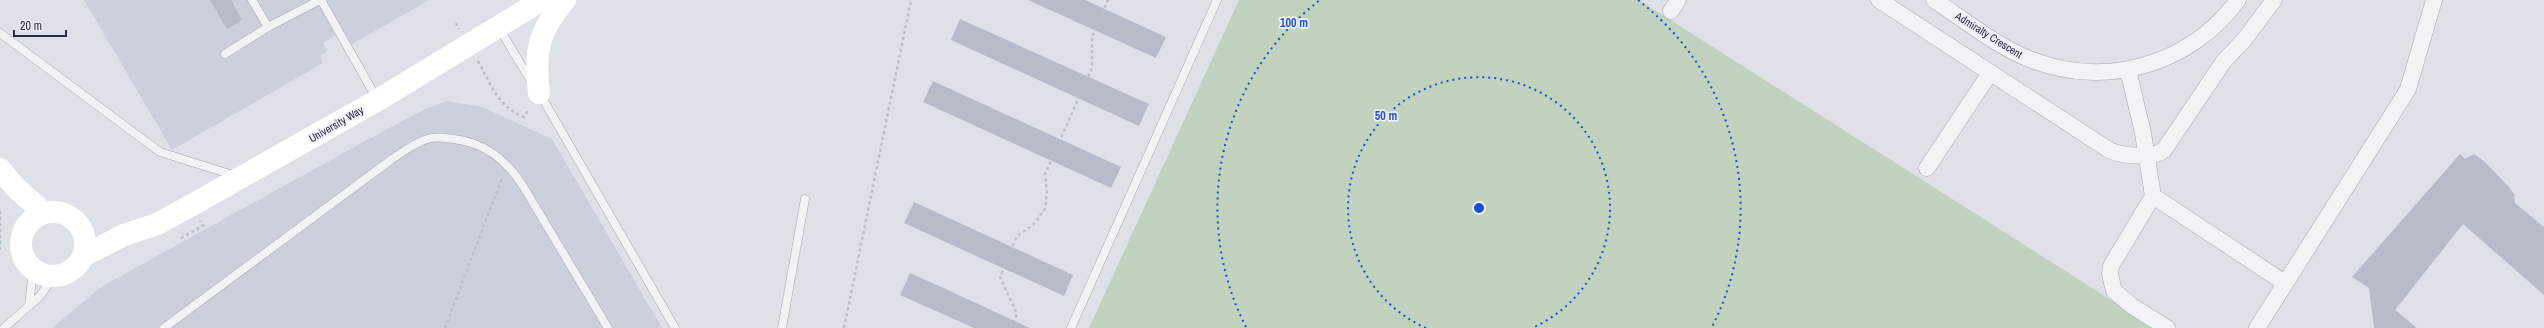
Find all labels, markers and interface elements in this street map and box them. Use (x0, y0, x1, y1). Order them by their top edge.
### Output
street label: Admiralty Crescent (1952, 8, 2026, 62)
scale bar (14, 12, 66, 38)
text: 100 m (1280, 15, 1308, 31)
text: 20 m (20, 18, 42, 34)
street label: University Way (306, 102, 366, 145)
text: 50 m (1375, 108, 1397, 124)
centre of rings (1472, 201, 1486, 215)

